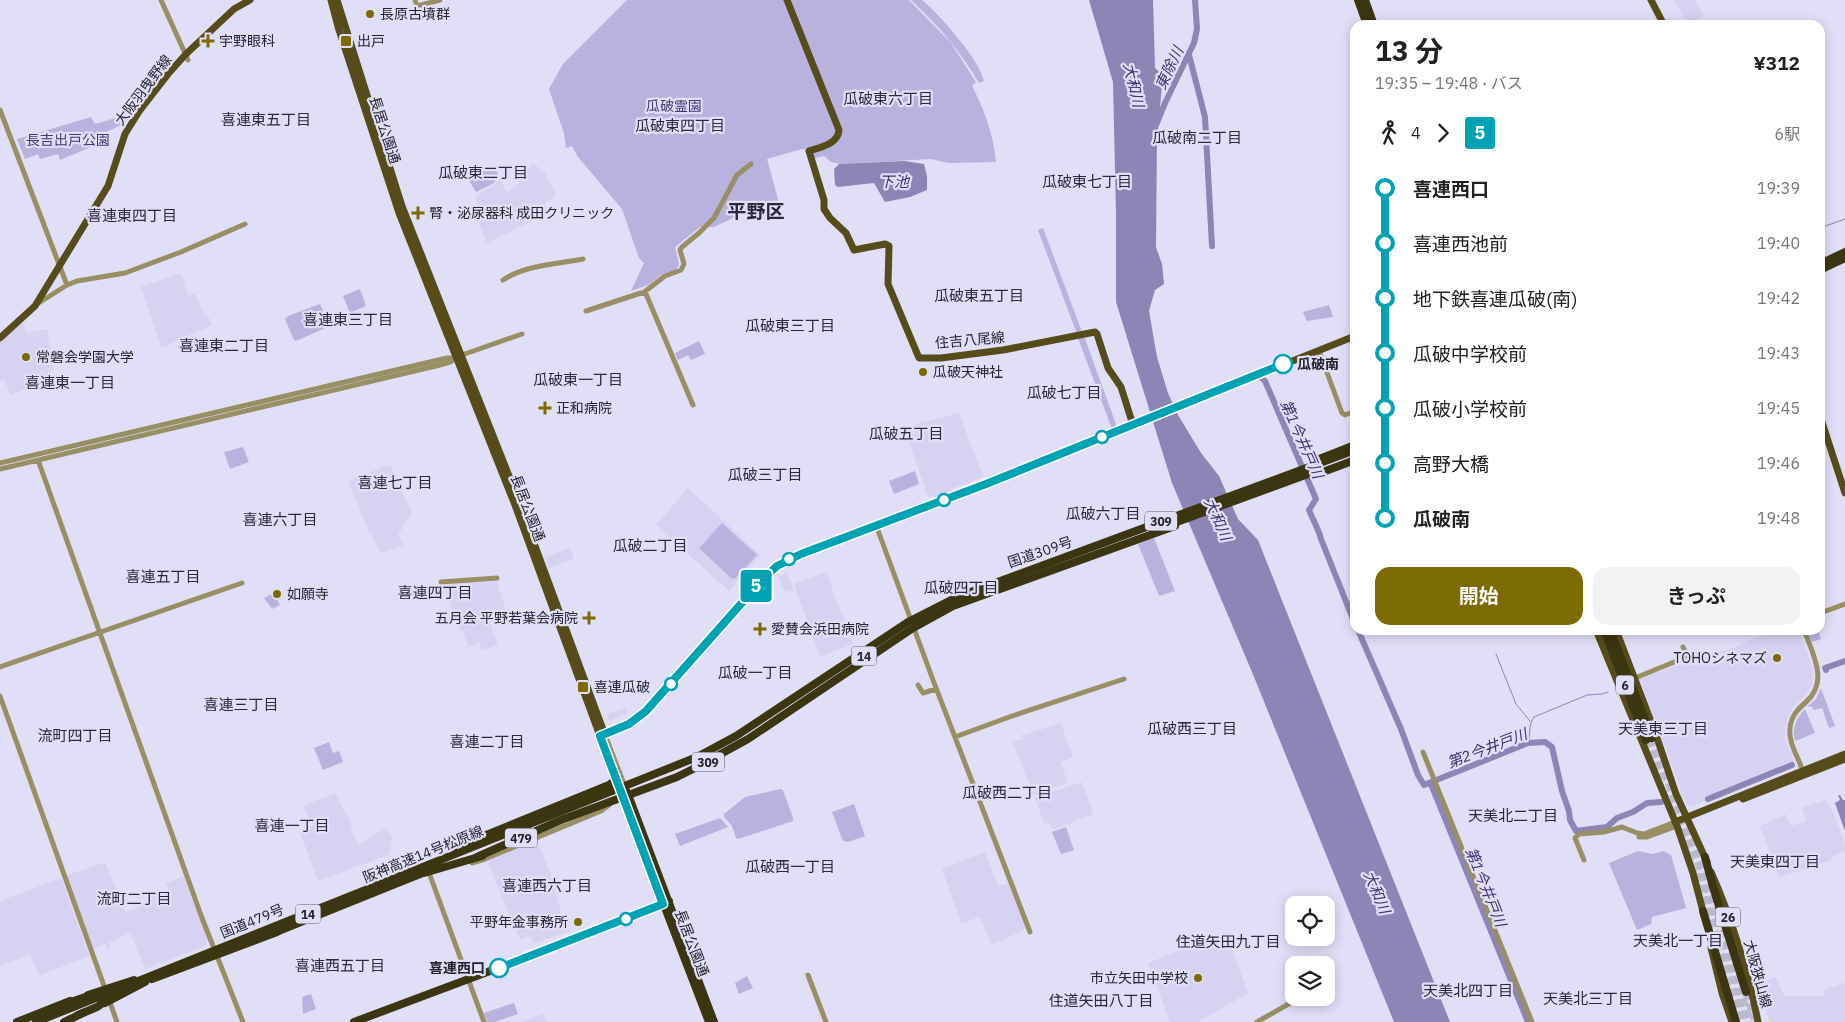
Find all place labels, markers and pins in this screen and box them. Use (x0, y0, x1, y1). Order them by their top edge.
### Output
place label: 長原古墳群 (380, 5, 450, 23)
marker: 長原古墳群 (364, 8, 376, 20)
place label: 宇野眼科 (219, 32, 275, 50)
place label: 出戸 (357, 32, 385, 50)
marker: 宇野眼科 (201, 34, 215, 48)
marker: 出戸 (339, 34, 353, 48)
place label: 腎・泌尿器科 成田クリニック (429, 204, 614, 222)
marker: 腎・泌尿器科 成田クリニック (411, 206, 425, 220)
place label: 常磐会学園大学 (36, 348, 134, 366)
marker: 常磐会学園大学 (20, 351, 32, 363)
marker: 瓜破南 (1273, 354, 1293, 374)
place label: 瓜破南 (1297, 355, 1339, 373)
place label: 瓜破天神社 (933, 363, 1003, 381)
marker: 瓜破天神社 (917, 366, 929, 378)
place label: 正和病院 (556, 399, 612, 417)
marker: 正和病院 (538, 401, 552, 415)
unlabelled marker (1095, 430, 1109, 444)
unlabelled marker (937, 493, 951, 507)
unlabelled marker (782, 552, 796, 566)
place label: 如願寺 (287, 585, 329, 603)
marker: 如願寺 (271, 588, 283, 600)
place label: 五月会 平野若葉会病院 (435, 609, 578, 627)
marker: 五月会 平野若葉会病院 (582, 611, 596, 625)
place label: 愛賛会浜田病院 (771, 620, 869, 638)
marker: 愛賛会浜田病院 (753, 622, 767, 636)
place label: TOHOシネマズ (1674, 649, 1767, 667)
marker: TOHOシネマズ (1771, 652, 1783, 664)
unlabelled marker (664, 677, 678, 691)
place label: 喜連瓜破 (594, 678, 650, 696)
marker: 喜連瓜破 (576, 680, 590, 694)
unlabelled marker (619, 912, 633, 926)
place label: 平野年金事務所 (470, 913, 568, 931)
marker: 平野年金事務所 (572, 916, 584, 928)
marker: 喜連西口 (489, 958, 509, 978)
place label: 喜連西口 (429, 959, 485, 977)
place label: 市立矢田中学校 (1090, 969, 1188, 987)
marker: 市立矢田中学校 (1192, 972, 1204, 984)

